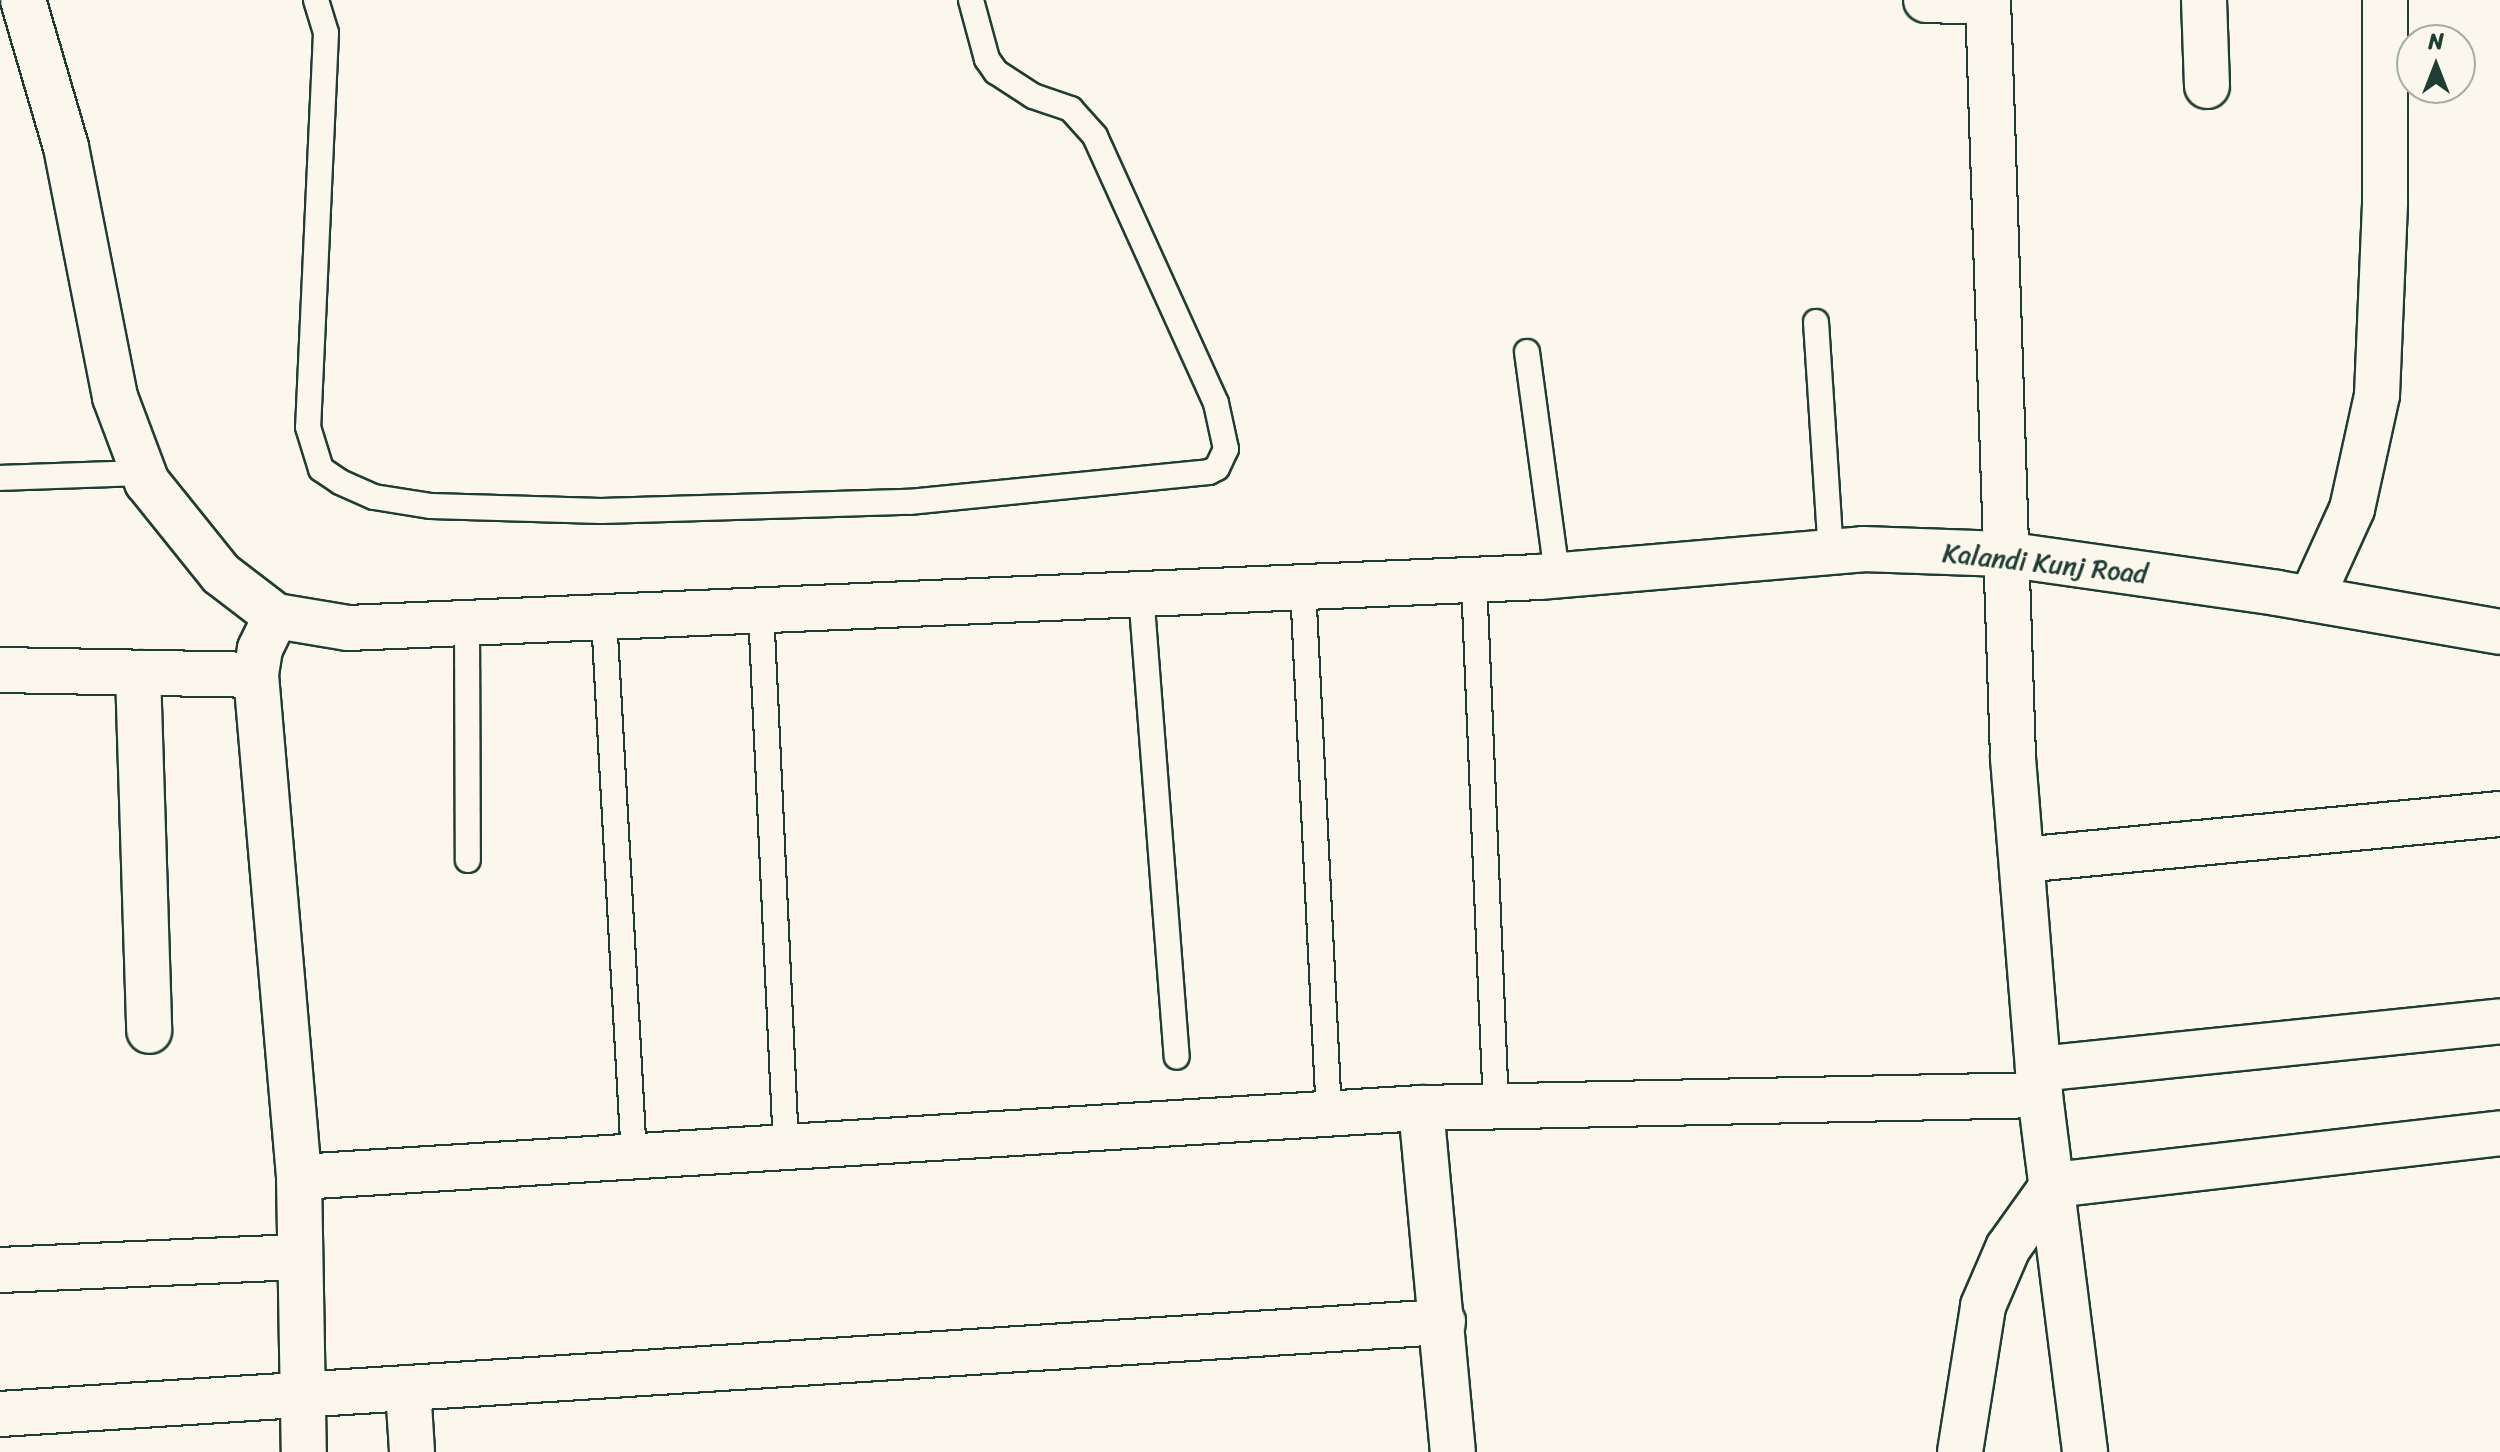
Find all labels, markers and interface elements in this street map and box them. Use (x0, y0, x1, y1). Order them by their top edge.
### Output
text: N (2428, 22, 2444, 61)
north arrow (2396, 24, 2476, 104)
street label: Kalandi Kunj Road (1941, 538, 2149, 590)

